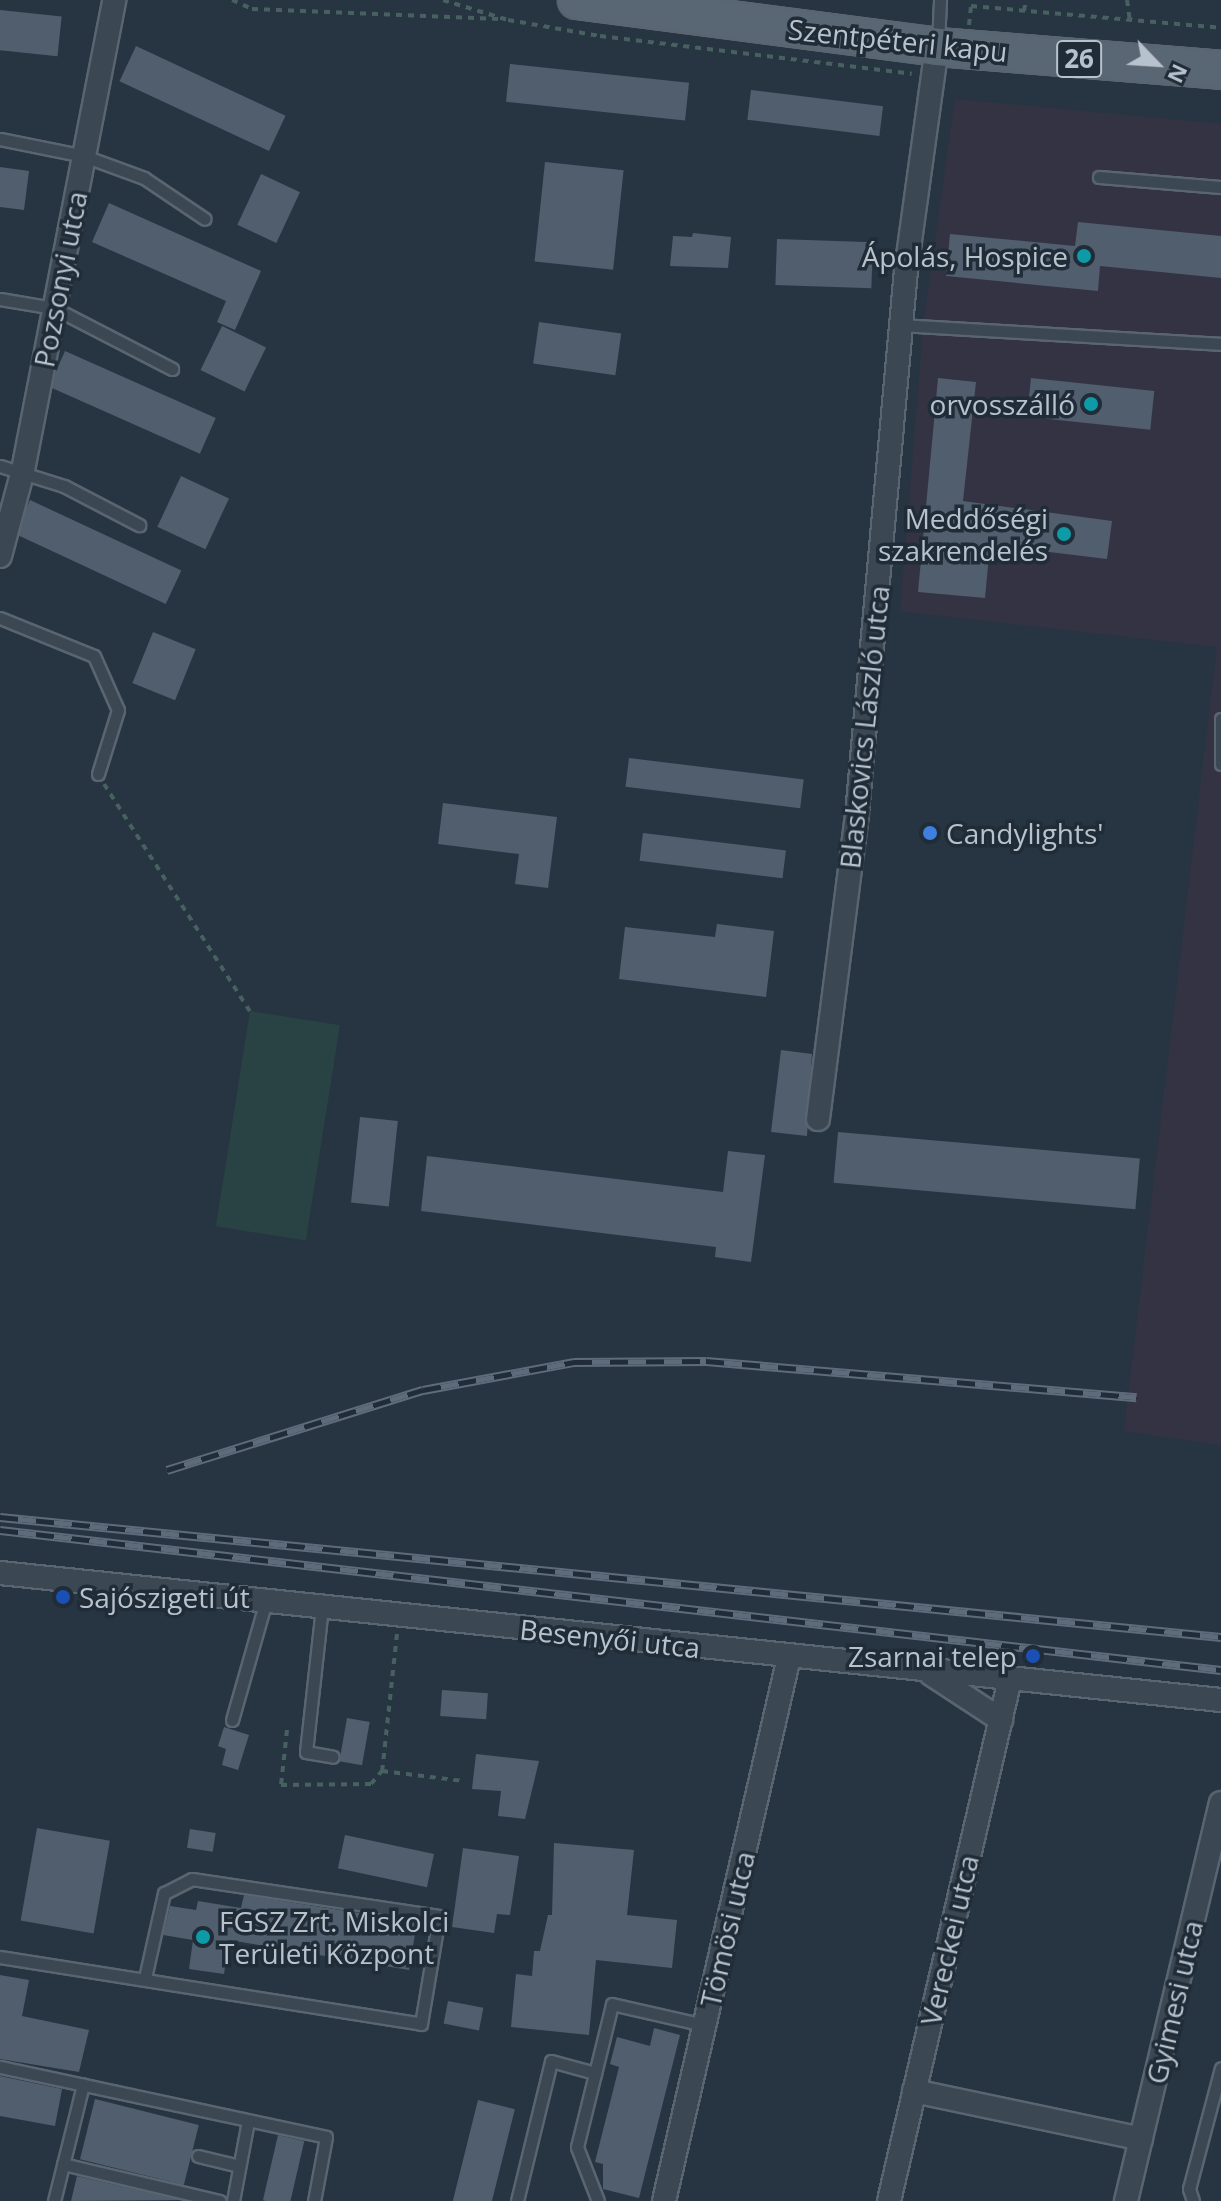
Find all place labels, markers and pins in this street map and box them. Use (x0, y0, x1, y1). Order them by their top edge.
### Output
place label: Ápolás, Hospice (862, 239, 1068, 273)
marker: Ápolás, Hospice (1075, 247, 1093, 265)
place label: orvosszálló (930, 387, 1075, 421)
marker: orvosszálló (1082, 395, 1100, 413)
place label: Meddőségi szakrendelés (878, 501, 1048, 567)
marker: Meddőségi szakrendelés (1055, 525, 1073, 543)
place label: Candylights' (946, 816, 1104, 850)
marker: Candylights' (921, 824, 939, 842)
place label: Sajószigeti út (79, 1580, 250, 1614)
marker: Sajószigeti út (54, 1588, 72, 1606)
place label: Zsarnai telep (848, 1639, 1017, 1673)
marker: Zsarnai telep (1024, 1647, 1042, 1665)
place label: FGSZ Zrt. Miskolci Területi Központ (219, 1904, 449, 1970)
marker: FGSZ Zrt. Miskolci Területi Központ (194, 1928, 212, 1946)

